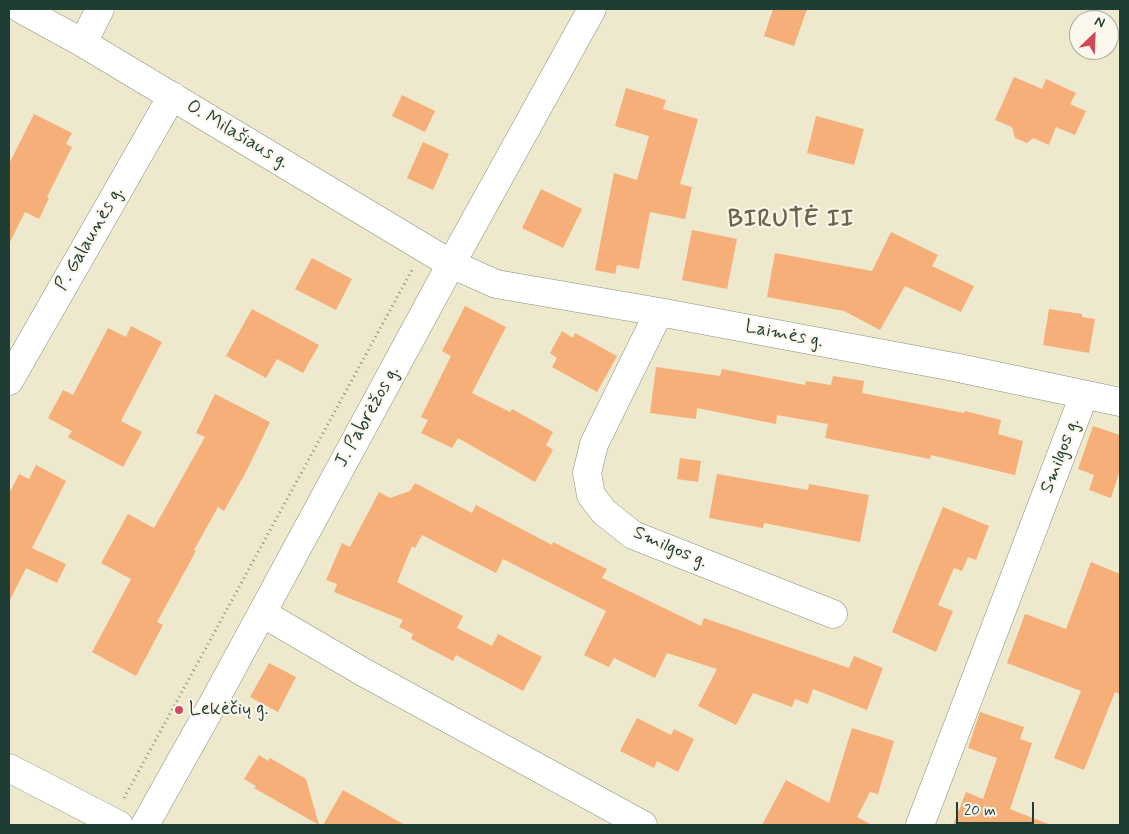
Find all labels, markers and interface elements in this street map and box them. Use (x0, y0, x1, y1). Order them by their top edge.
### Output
north arrow (1069, 10, 1119, 60)
text: N (1092, 12, 1108, 32)
street label: O. Milašiaus g. (182, 95, 292, 175)
street label: P. Galaunės g. (51, 183, 129, 295)
district label: BIRUTĖ II (725, 207, 857, 235)
street label: Laimės g. (743, 316, 825, 354)
street label: J. Pabrėžos g. (331, 362, 405, 472)
street label: Smilgos g. (1036, 415, 1086, 497)
street label: Smilgos g. (629, 522, 711, 574)
place label: Lekėčių g. (189, 699, 268, 721)
marker: Lekėčių g. (173, 704, 185, 716)
scale bar (959, 792, 1036, 824)
text: 20 m (964, 801, 996, 821)

